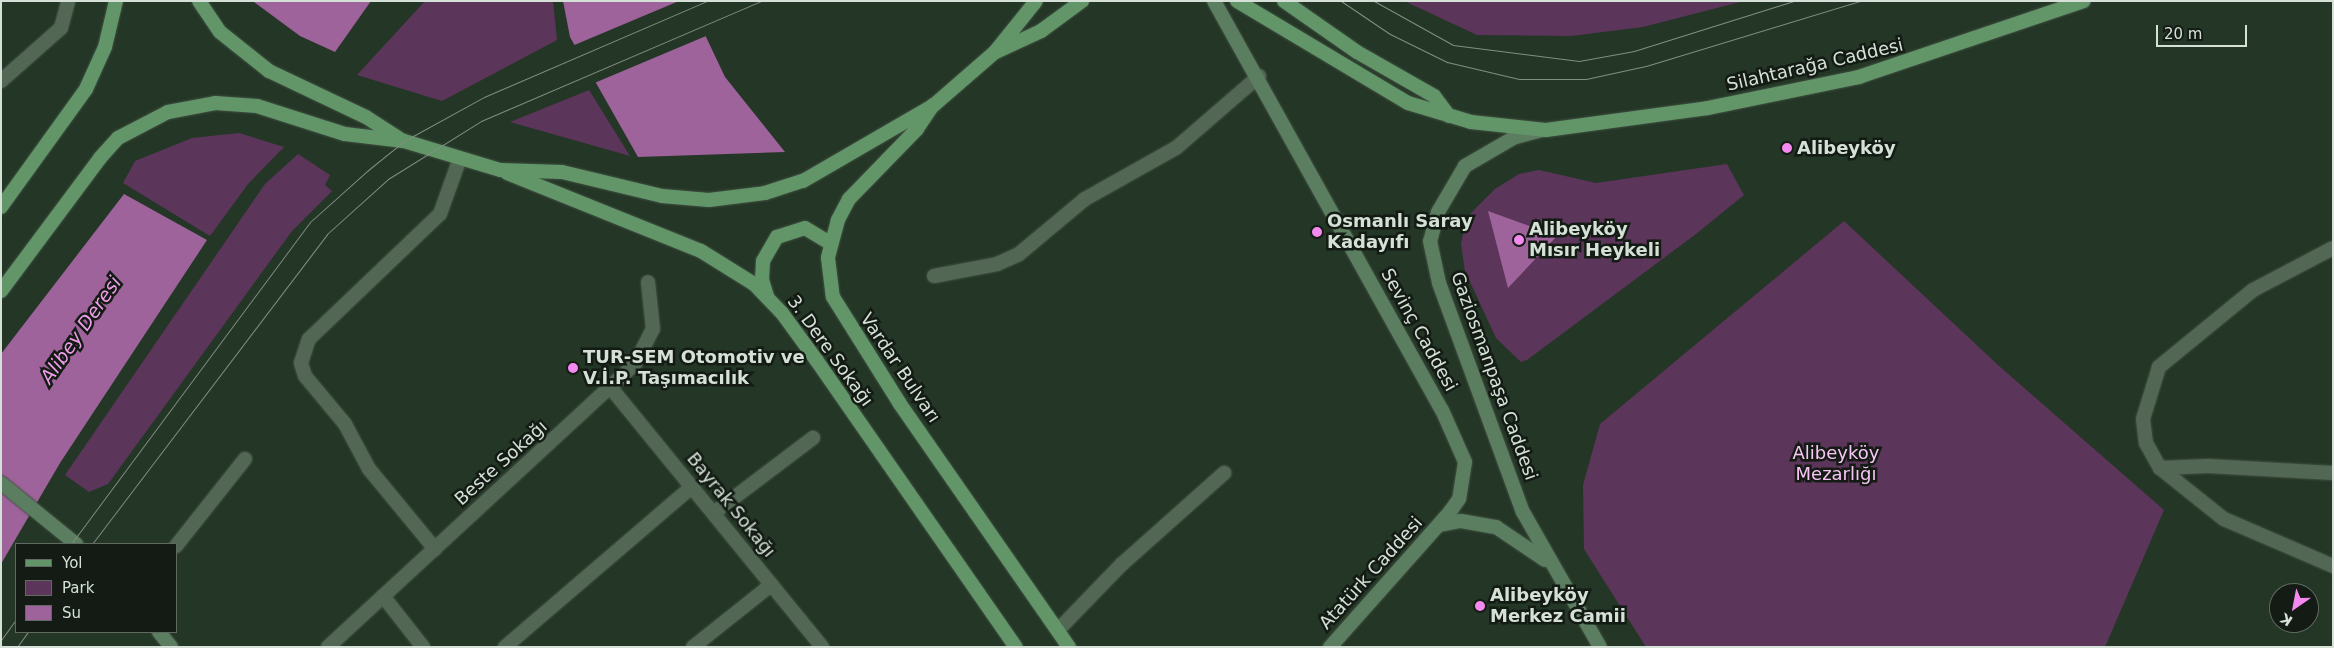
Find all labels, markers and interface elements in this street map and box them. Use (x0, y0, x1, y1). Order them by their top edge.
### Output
scale bar (2159, 15, 2250, 47)
text: 20 m (2164, 25, 2202, 43)
street label: Silahtarağa Caddesi (1725, 34, 1905, 96)
place label: Alibeyköy (1797, 137, 1896, 159)
marker: Alibeyköy (1781, 142, 1793, 154)
place label: Osmanlı Saray Kadayıfı (1327, 211, 1473, 253)
place label: Alibeyköy Mısır Heykeli (1529, 219, 1660, 262)
marker: Osmanlı Saray Kadayıfı (1311, 226, 1323, 238)
marker: Alibeyköy Mısır Heykeli (1513, 234, 1525, 246)
street label: Sevinç Caddesi (1376, 265, 1462, 395)
street label: Gaziosmanpaşa Caddesi (1446, 269, 1542, 483)
water label: Alibey Deresi (36, 272, 126, 388)
street label: 3. Dere Sokağı (783, 291, 877, 411)
street label: Vardar Bulvarı (855, 309, 945, 427)
place label: TUR-SEM Otomotiv ve V.İ.P. Taşımacılık (583, 347, 805, 389)
marker: TUR-SEM Otomotiv ve V.İ.P. Taşımacılık (567, 362, 579, 374)
street label: Beste Sokağı (450, 416, 552, 510)
park label: Alibeyköy Mezarlığı (1793, 443, 1879, 486)
street label: Bayrak Sokağı (682, 448, 780, 562)
street label: Atatürk Caddesi (1315, 512, 1427, 634)
legend (15, 543, 178, 633)
text: Yol (62, 554, 83, 572)
text: Park (62, 579, 94, 597)
north arrow (2269, 583, 2319, 633)
place label: Alibeyköy Merkez Camii (1490, 585, 1626, 628)
marker: Alibeyköy Merkez Camii (1474, 600, 1486, 612)
text: Su (62, 604, 81, 622)
text: K (2277, 610, 2295, 629)

